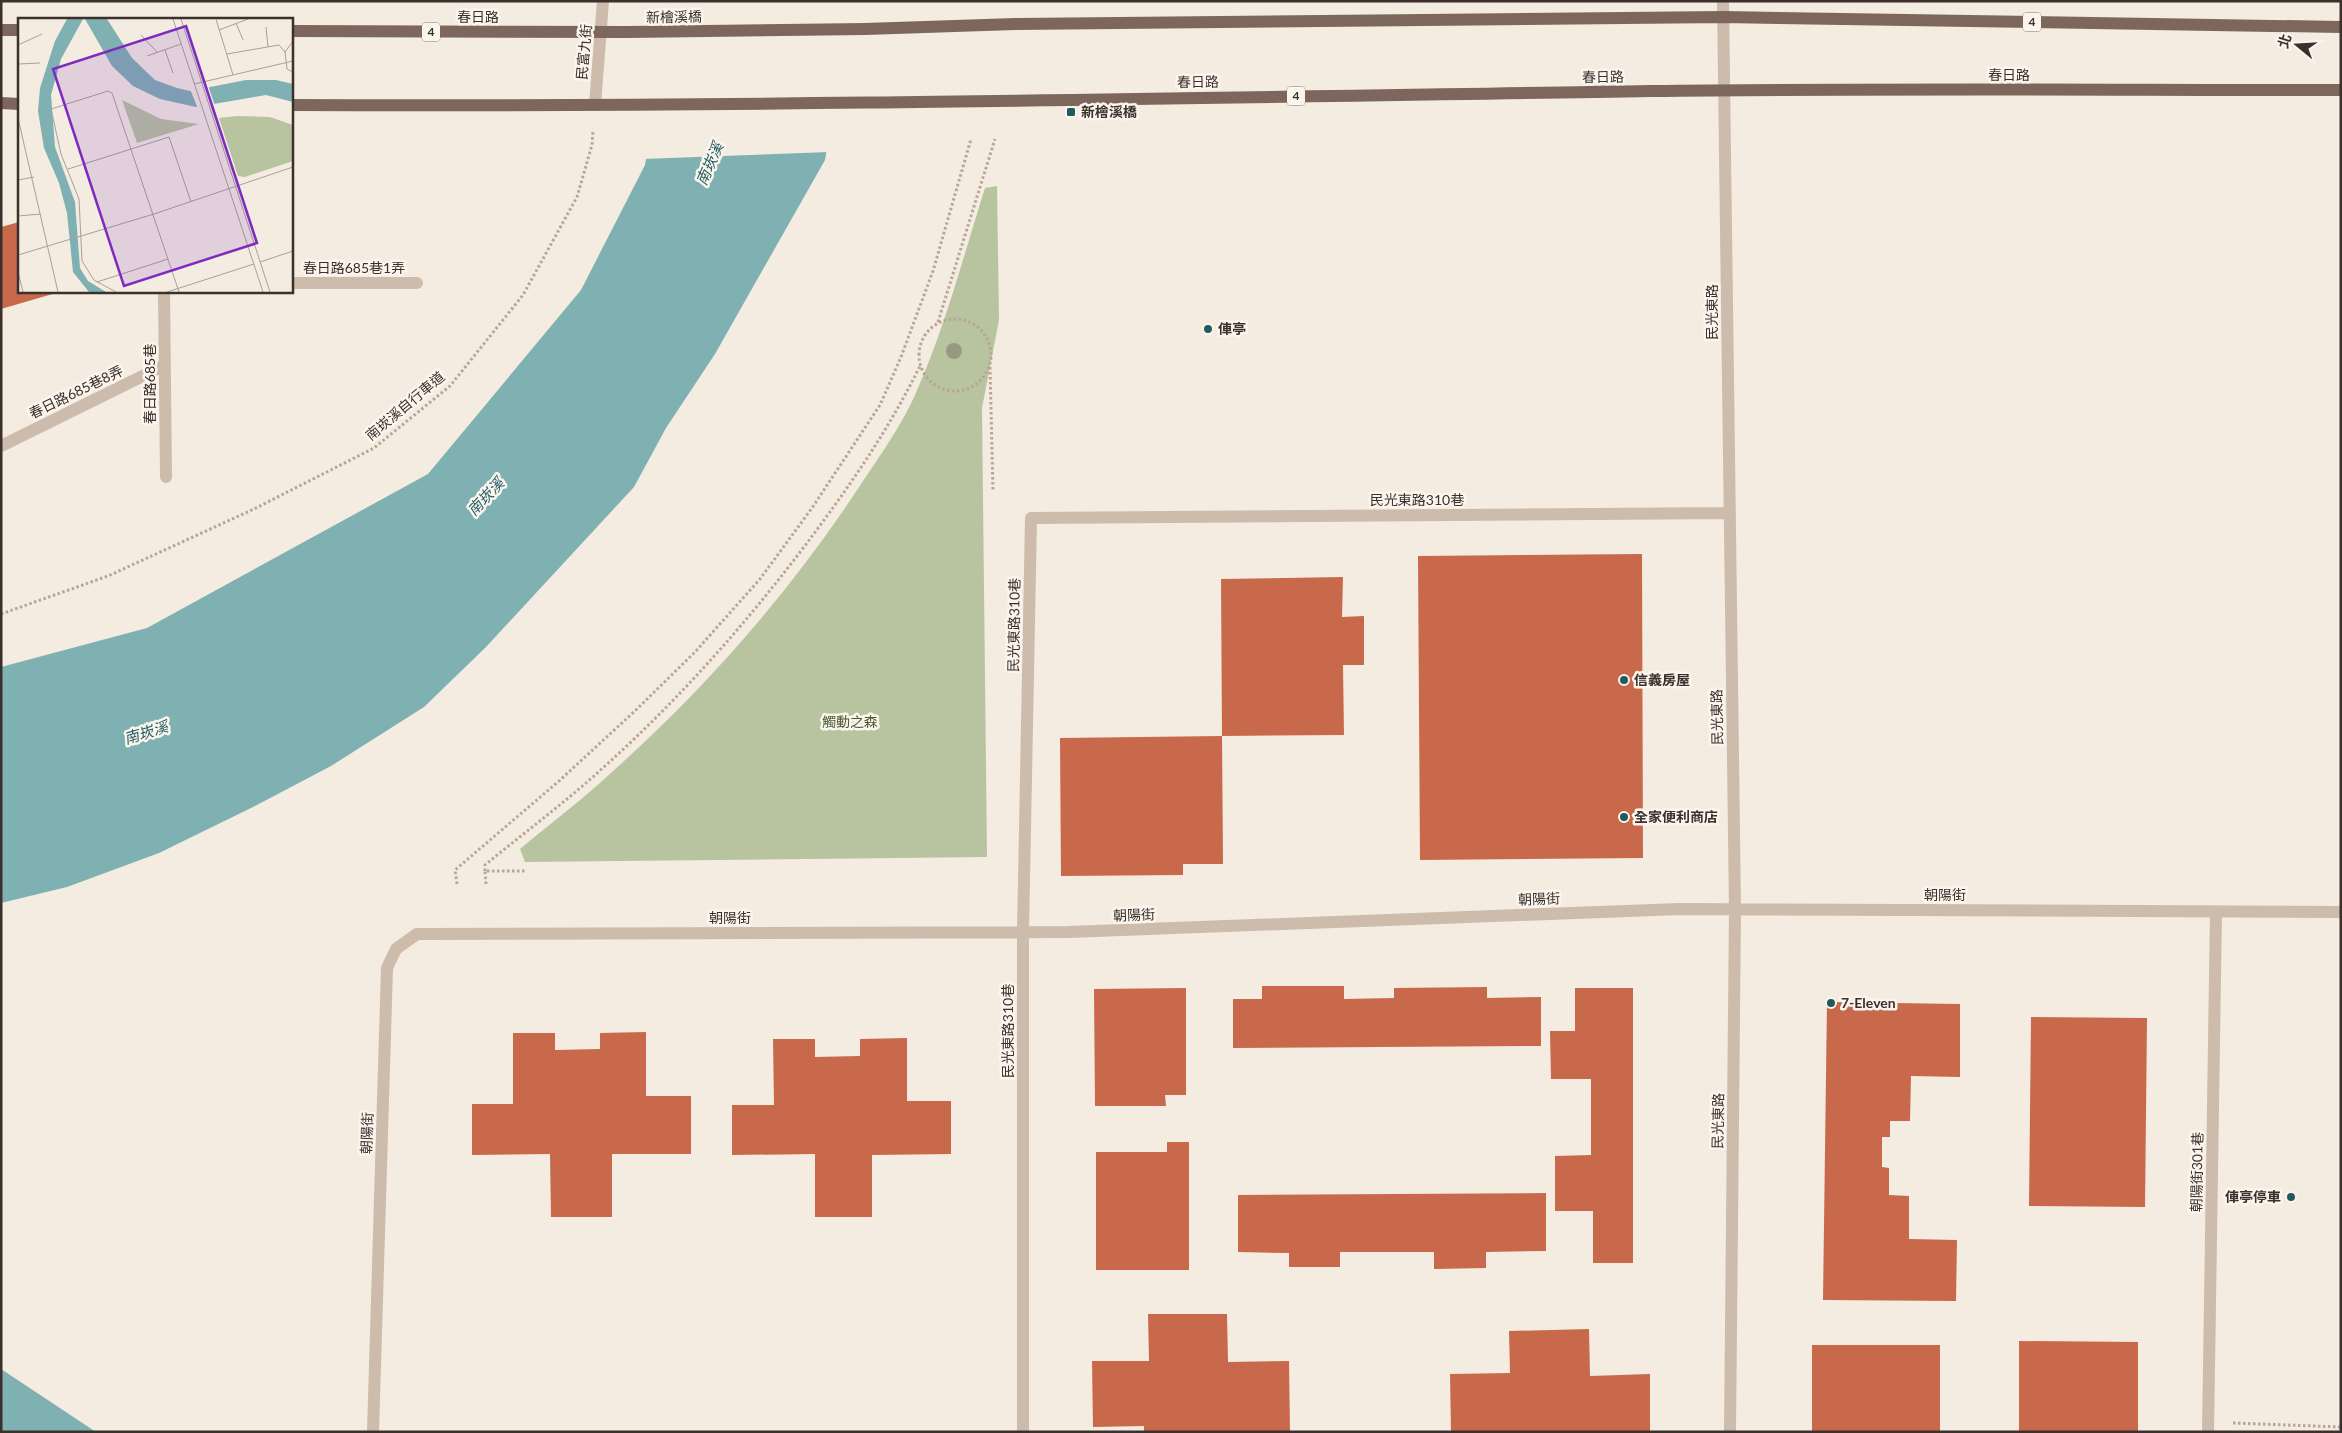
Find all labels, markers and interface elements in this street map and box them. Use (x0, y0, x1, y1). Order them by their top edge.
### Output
street label: 春日路 (457, 8, 499, 25)
street label: 新檜溪橋 (646, 8, 702, 25)
road number: 4 (2023, 13, 2041, 32)
inset map (18, 18, 292, 292)
north arrow (2272, 20, 2322, 70)
road number: 4 (422, 22, 440, 42)
street label: 民富九街 (573, 23, 594, 81)
text: 北 (2274, 32, 2294, 50)
street label: 春日路 (1988, 66, 2030, 83)
street label: 春日路 (1582, 68, 1624, 85)
street label: 春日路 (1177, 73, 1219, 90)
road number: 4 (1287, 86, 1305, 105)
place label: 新檜溪橋 (1081, 103, 1137, 120)
marker: 新檜溪橋 (1065, 106, 1077, 118)
water label: 南崁溪 (692, 138, 727, 188)
street label: 春日路685巷1弄 (303, 259, 405, 276)
street label: 民光東路 (1703, 284, 1720, 340)
place label: 俥亭 (1218, 320, 1246, 337)
marker: 俥亭 (1202, 323, 1214, 335)
street label: 春日路685巷 (141, 344, 158, 424)
street label: 春日路685巷8弄 (26, 361, 126, 422)
street label: 南崁溪自行車道 (362, 368, 448, 444)
water label: 南崁溪 (463, 472, 509, 519)
street label: 民光東路310巷 (1370, 491, 1464, 508)
street label: 民光東路310巷 (1004, 578, 1023, 672)
place label: 信義房屋 (1634, 671, 1690, 688)
marker: 信義房屋 (1618, 674, 1630, 686)
street label: 民光東路 (1708, 689, 1725, 745)
park label: 觸動之森 (822, 713, 878, 730)
water label: 南崁溪 (122, 716, 172, 747)
place label: 全家便利商店 (1634, 808, 1718, 825)
marker: 全家便利商店 (1618, 811, 1630, 823)
street label: 朝陽街 (1924, 886, 1966, 903)
street label: 朝陽街 (1518, 889, 1560, 908)
street label: 朝陽街 (1113, 905, 1155, 924)
street label: 朝陽街 (709, 909, 751, 926)
street label: 民光東路310巷 (999, 984, 1016, 1078)
place label: 7-Eleven (1841, 994, 1896, 1011)
marker: 7-Eleven (1825, 997, 1837, 1009)
street label: 民光東路 (1709, 1093, 1726, 1149)
street label: 朝陽街 (357, 1112, 376, 1154)
street label: 朝陽街301巷 (2187, 1132, 2206, 1212)
place label: 俥亭停車 (2225, 1188, 2281, 1205)
marker: 俥亭停車 (2285, 1191, 2297, 1203)

